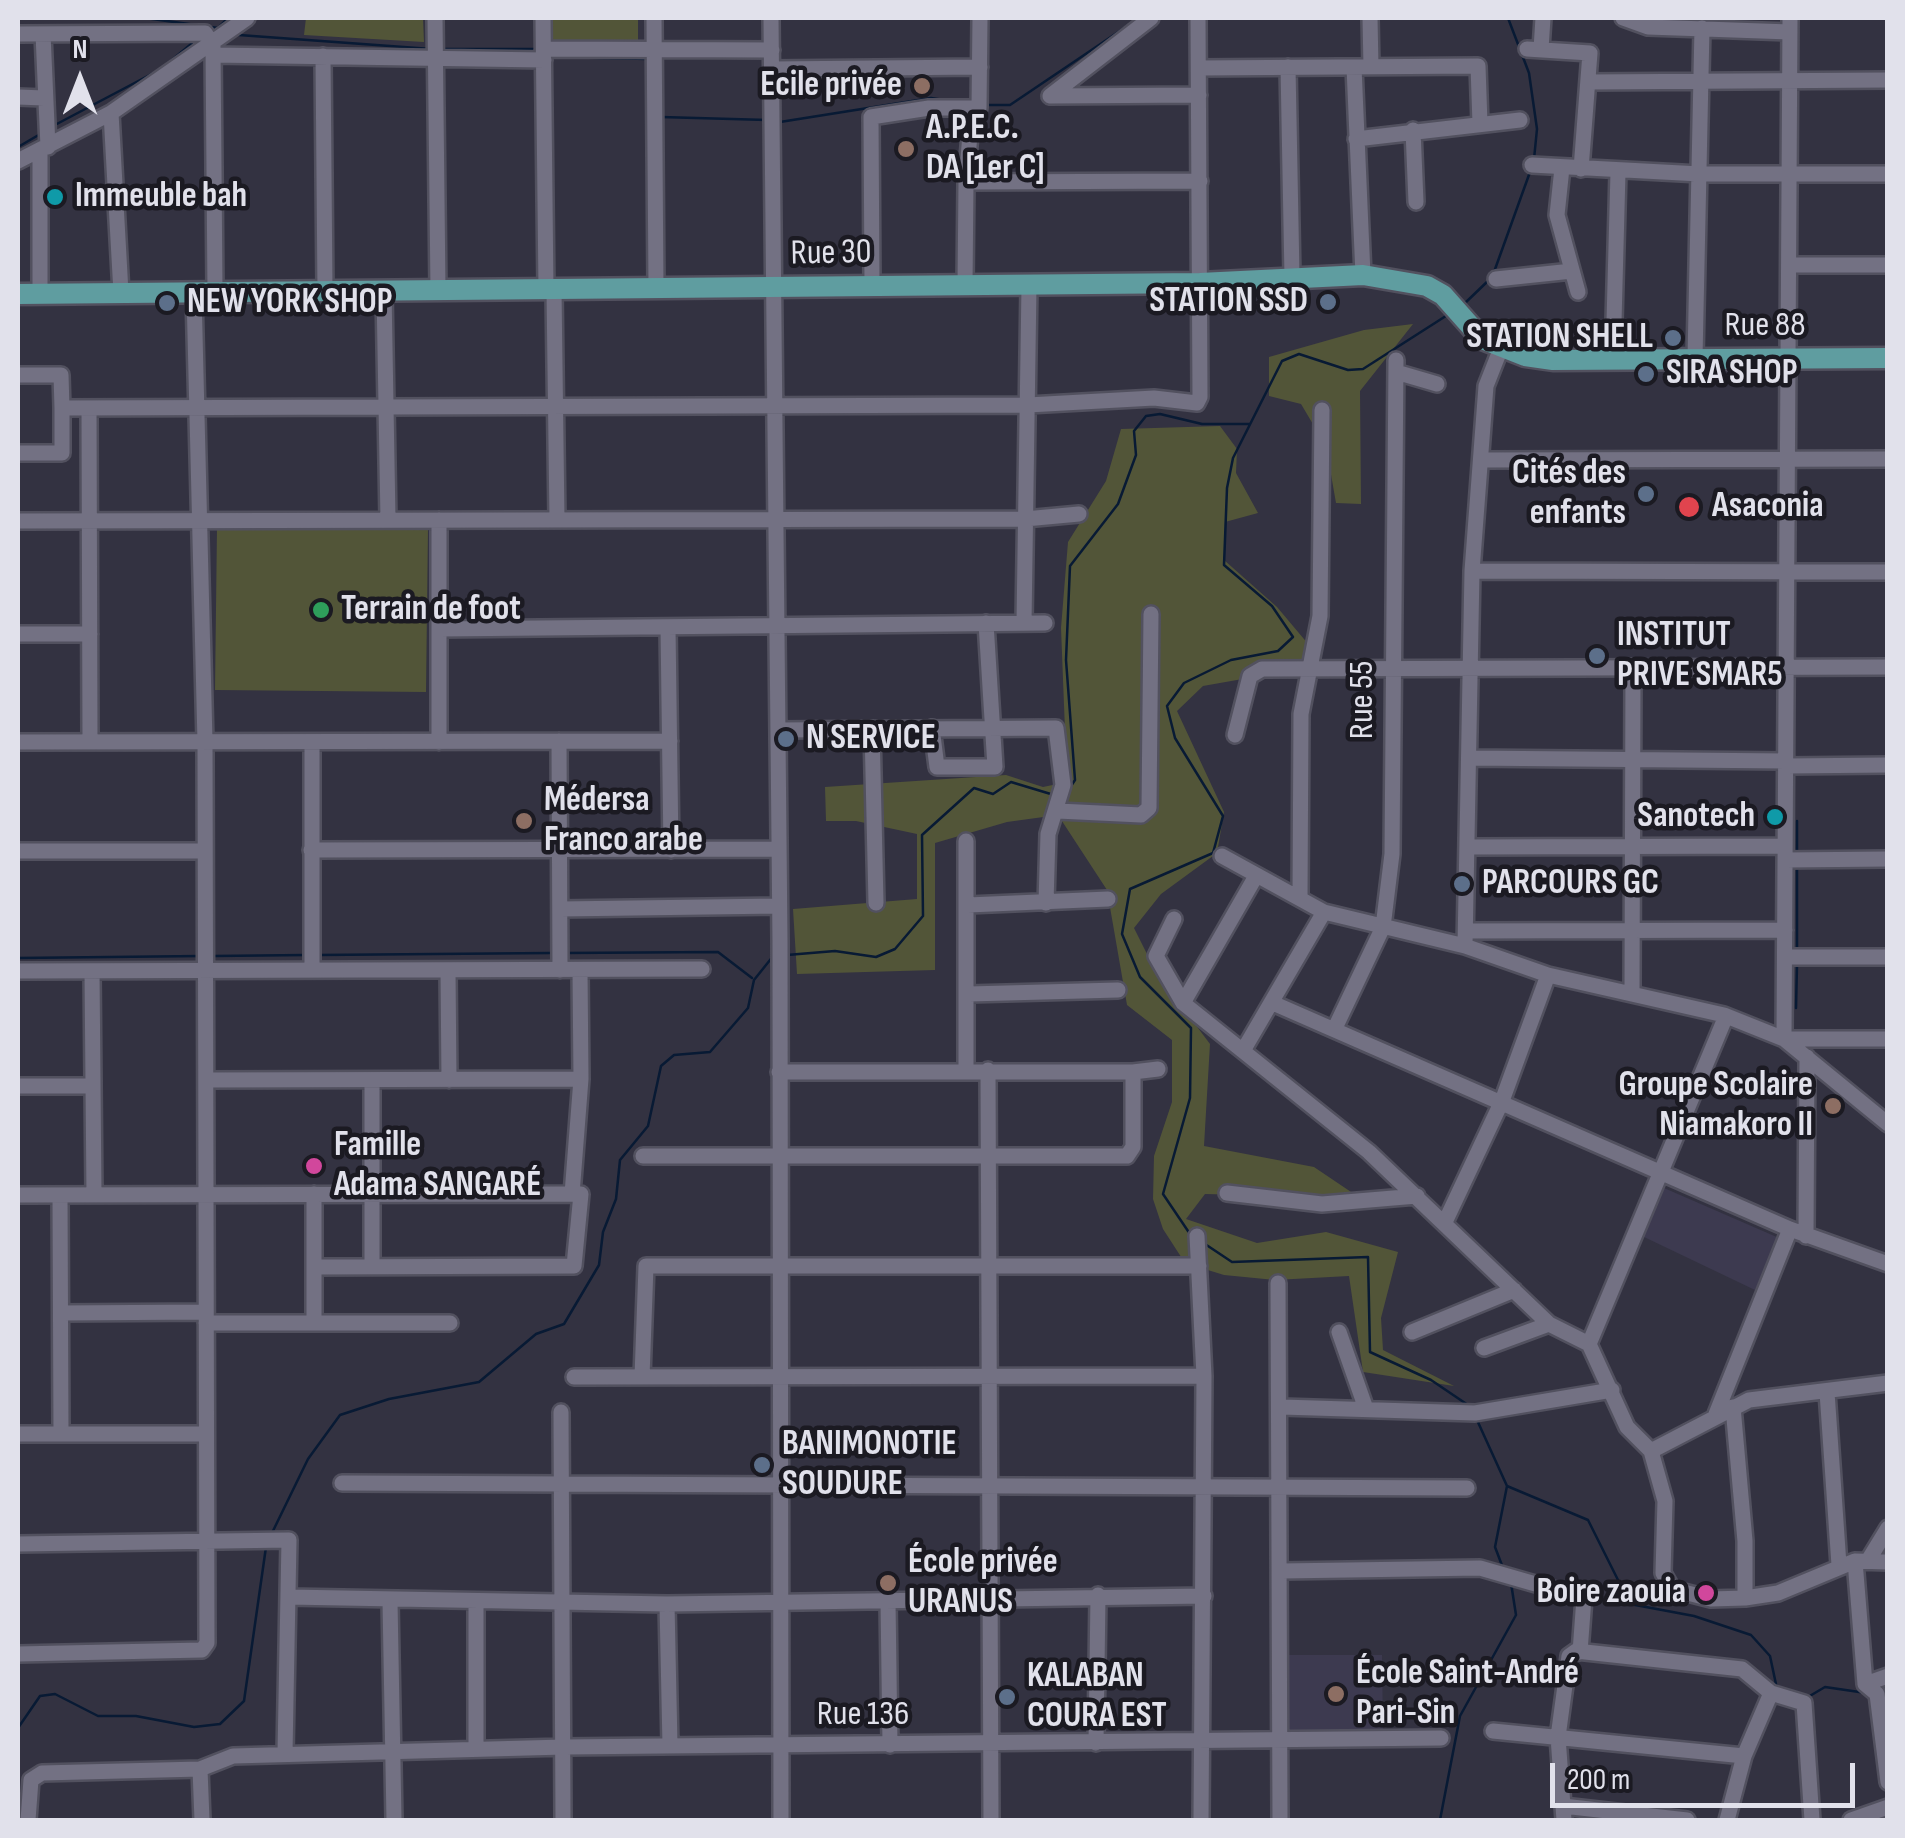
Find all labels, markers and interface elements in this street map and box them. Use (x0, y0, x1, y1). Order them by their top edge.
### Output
north arrow (30, 30, 130, 130)
text: N (73, 33, 87, 66)
place label: Ecile privée (760, 65, 902, 107)
marker: Ecile privée (911, 75, 933, 97)
place label: A.P.E.C. DA [1er C] (926, 108, 1044, 190)
marker: A.P.E.C. DA [1er C] (895, 138, 917, 160)
place label: Immeuble bah (75, 176, 247, 218)
marker: Immeuble bah (44, 186, 66, 208)
street label: Rue 30 (790, 232, 872, 276)
place label: STATION SSD (1149, 281, 1308, 323)
place label: NEW YORK SHOP (187, 282, 393, 324)
marker: STATION SSD (1317, 291, 1339, 313)
marker: NEW YORK SHOP (156, 292, 178, 314)
street label: Rue 88 (1724, 305, 1806, 347)
place label: STATION SHELL (1466, 317, 1653, 359)
marker: STATION SHELL (1662, 327, 1684, 349)
place label: SIRA SHOP (1666, 353, 1797, 395)
marker: SIRA SHOP (1635, 363, 1657, 385)
place label: Cités des enfants (1512, 453, 1626, 535)
marker: Cités des enfants (1635, 483, 1657, 505)
place label: Asaconia (1712, 486, 1823, 528)
marker: Asaconia (1676, 494, 1702, 520)
place label: Terrain de foot (341, 589, 521, 631)
marker: Terrain de foot (310, 599, 332, 621)
place label: INSTITUT PRIVE SMAR5 (1617, 615, 1783, 697)
marker: INSTITUT PRIVE SMAR5 (1586, 645, 1608, 667)
street label: Rue 55 (1342, 661, 1384, 739)
place label: N SERVICE (806, 718, 936, 760)
marker: N SERVICE (775, 728, 797, 750)
place label: Médersa Franco arabe (544, 780, 703, 862)
place label: Sanotech (1637, 796, 1755, 838)
marker: Sanotech (1764, 806, 1786, 828)
marker: Médersa Franco arabe (513, 810, 535, 832)
place label: PARCOURS GC (1482, 863, 1659, 905)
marker: PARCOURS GC (1451, 873, 1473, 895)
place label: Groupe Scolaire Niamakoro II (1618, 1065, 1813, 1147)
marker: Groupe Scolaire Niamakoro II (1822, 1095, 1844, 1117)
place label: Famille Adama SANGARÉ (334, 1125, 541, 1207)
marker: Famille Adama SANGARÉ (303, 1155, 325, 1177)
place label: BANIMONOTIE SOUDURE (782, 1424, 957, 1506)
marker: BANIMONOTIE SOUDURE (751, 1454, 773, 1476)
place label: École privée URANUS (908, 1542, 1058, 1624)
marker: École privée URANUS (877, 1572, 899, 1594)
place label: Boire zaouia (1536, 1572, 1686, 1614)
marker: Boire zaouia (1695, 1582, 1717, 1604)
place label: École Saint-André Pari-Sin (1356, 1653, 1579, 1735)
place label: KALABAN COURA EST (1027, 1656, 1167, 1738)
marker: École Saint-André Pari-Sin (1325, 1683, 1347, 1705)
marker: KALABAN COURA EST (996, 1686, 1018, 1708)
street label: Rue 136 (817, 1694, 909, 1736)
scale bar (1555, 1743, 1860, 1805)
text: 200 m (1567, 1762, 1630, 1798)

